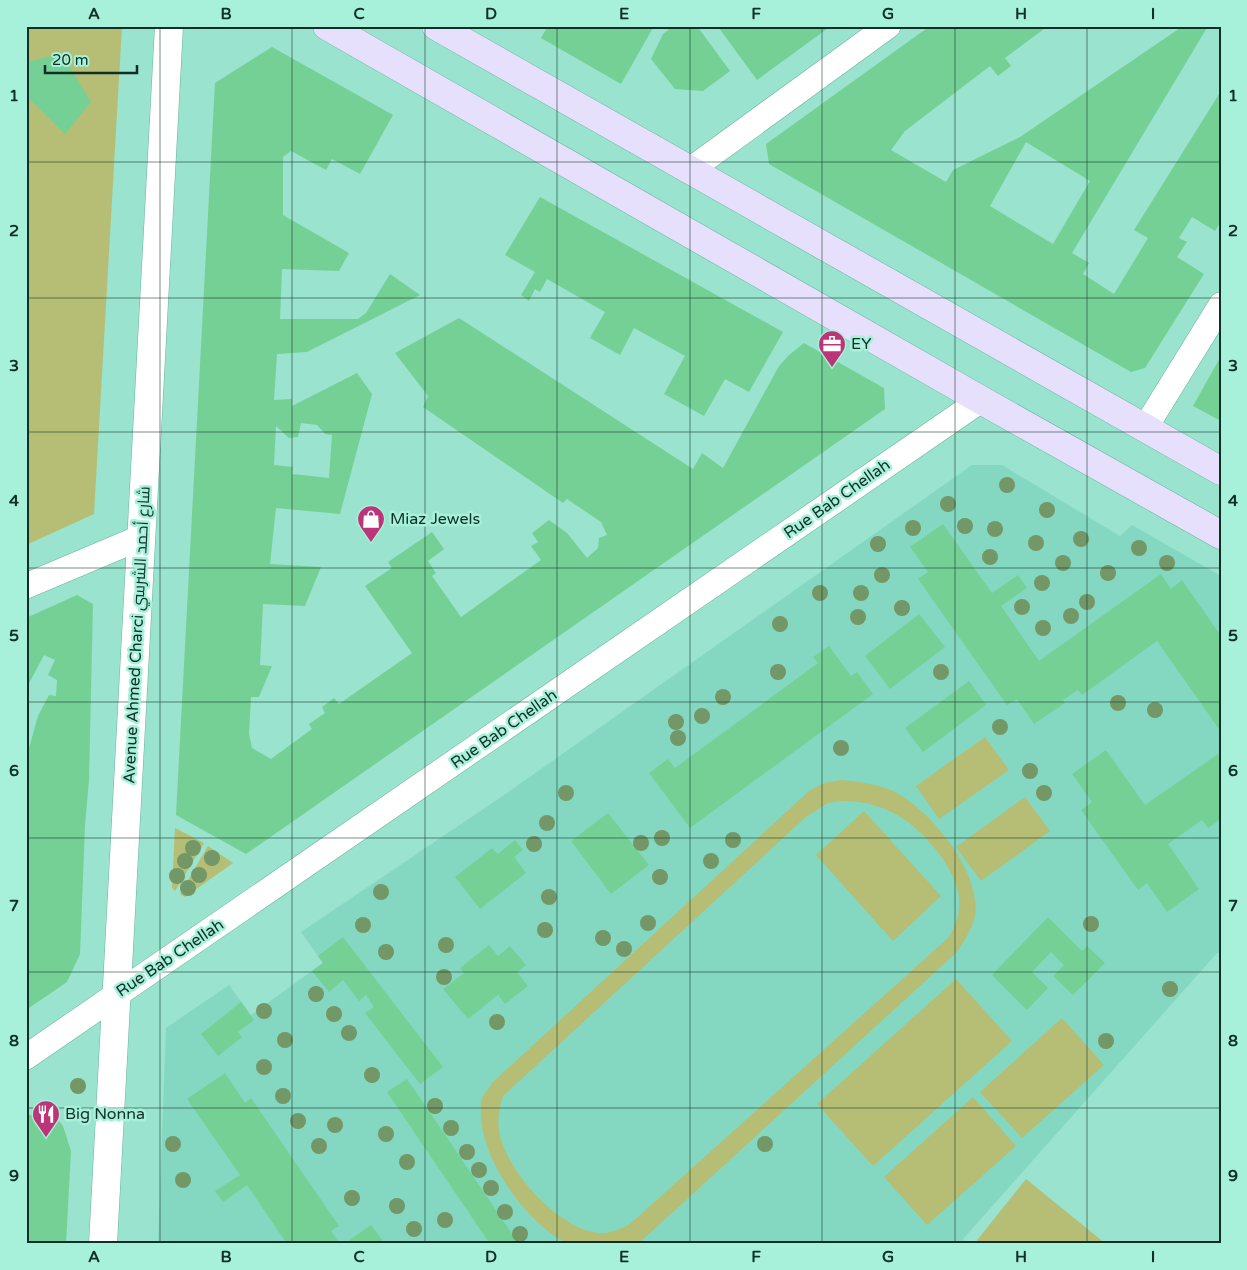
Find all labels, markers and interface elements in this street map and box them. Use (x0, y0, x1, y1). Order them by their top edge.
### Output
text: A (88, 4, 100, 24)
text: B (220, 4, 232, 24)
text: C (353, 4, 365, 24)
text: D (485, 4, 497, 24)
text: E (619, 4, 629, 24)
text: F (751, 4, 761, 24)
text: G (882, 4, 894, 24)
text: H (1015, 4, 1027, 24)
text: I (1151, 4, 1155, 24)
scale bar (45, 42, 138, 74)
text: 20 m (52, 51, 89, 69)
text: 1 (9, 86, 19, 106)
text: 1 (1228, 86, 1238, 106)
text: 2 (9, 221, 19, 241)
text: 2 (1228, 221, 1238, 241)
office icon: EY (817, 329, 847, 368)
place label: EY (851, 334, 871, 354)
text: 3 (9, 356, 19, 376)
text: 3 (1228, 356, 1238, 376)
street label: Rue Bab Chellah (780, 455, 894, 543)
street label: Avenue Ahmed Charci شارع أحمد الشرسي (119, 486, 157, 784)
text: 4 (9, 491, 19, 511)
text: 4 (1228, 491, 1238, 511)
shop icon: Miaz Jewels (356, 504, 386, 543)
place label: Miaz Jewels (390, 509, 480, 529)
text: 5 (9, 626, 19, 646)
text: 5 (1228, 626, 1238, 646)
street label: Rue Bab Chellah (447, 685, 561, 773)
text: 6 (9, 761, 19, 781)
text: 6 (1228, 761, 1238, 781)
text: 7 (9, 896, 19, 916)
text: 7 (1228, 896, 1238, 916)
street label: Rue Bab Chellah (112, 915, 228, 1001)
text: 8 (9, 1031, 19, 1051)
text: 8 (1228, 1031, 1238, 1051)
restaurant icon: Big Nonna (31, 1099, 61, 1138)
place label: Big Nonna (65, 1104, 145, 1124)
text: 9 (9, 1166, 19, 1186)
text: 9 (1228, 1166, 1238, 1186)
text: A (88, 1247, 100, 1267)
text: B (220, 1247, 232, 1267)
text: C (353, 1247, 365, 1267)
text: D (485, 1247, 497, 1267)
text: E (619, 1247, 629, 1267)
text: F (751, 1247, 761, 1267)
text: G (882, 1247, 894, 1267)
text: H (1015, 1247, 1027, 1267)
text: I (1151, 1247, 1155, 1267)

